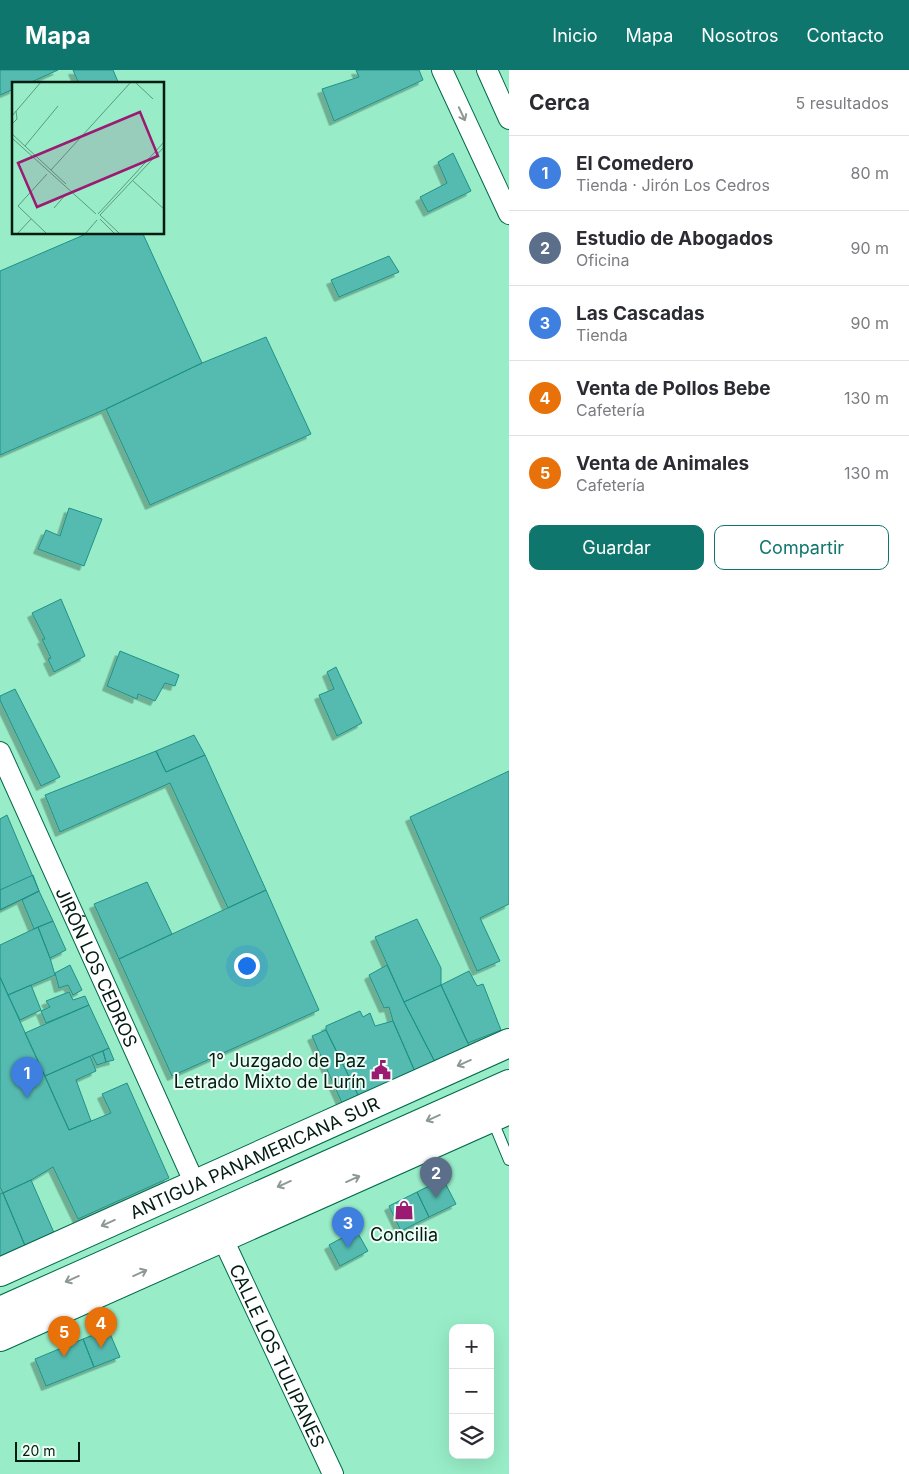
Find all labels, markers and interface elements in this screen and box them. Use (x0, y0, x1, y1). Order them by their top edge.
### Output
text: Mapa (25, 21, 91, 50)
text: Inicio (552, 25, 598, 46)
text: Mapa (626, 25, 673, 46)
text: Nosotros (701, 25, 779, 46)
text: Contacto (807, 25, 884, 46)
inset map (12, 82, 165, 235)
text: Cerca (529, 90, 590, 115)
text: 5 resultados (796, 93, 889, 113)
one-way arrow (458, 106, 468, 121)
text: El Comedero (576, 152, 694, 175)
text: 1 (542, 163, 548, 183)
text: 80 m (850, 163, 889, 183)
text: Tienda · Jirón Los Cedros (576, 175, 770, 195)
text: Estudio de Abogados (576, 227, 773, 250)
text: 2 (540, 238, 550, 258)
text: 90 m (850, 238, 889, 258)
text: Oficina (576, 250, 629, 270)
text: Las Cascadas (576, 302, 705, 325)
text: 3 (540, 313, 550, 333)
text: 90 m (850, 313, 889, 333)
text: Tienda (576, 325, 628, 345)
text: Venta de Pollos Bebe (576, 377, 771, 400)
text: 4 (540, 388, 550, 408)
text: 130 m (844, 388, 889, 408)
text: Cafetería (576, 400, 645, 420)
text: Venta de Animales (576, 452, 749, 475)
text: 5 (540, 463, 550, 483)
text: 130 m (844, 463, 889, 483)
text: Cafetería (576, 475, 645, 495)
button: Guardar (529, 525, 704, 570)
button: Compartir (714, 525, 889, 570)
street label: JIRÓN LOS CEDROS (52, 884, 142, 1050)
your location (234, 953, 260, 979)
place label: 1° Juzgado de Paz Letrado Mixto de Lurín (174, 1050, 366, 1092)
pin: 1 (11, 1057, 43, 1098)
public building icon: 1° Juzgado de Paz Letrado Mixto de Lurín (370, 1059, 392, 1081)
one-way arrow (457, 1059, 472, 1069)
street label: ANTIGUA PANAMERICANA SUR (126, 1092, 383, 1223)
one-way arrow (426, 1114, 441, 1124)
pin: 2 (420, 1157, 452, 1198)
one-way arrow (345, 1174, 360, 1184)
one-way arrow (277, 1180, 292, 1190)
shop icon: Concilia (393, 1199, 415, 1221)
pin: 3 (332, 1207, 364, 1248)
one-way arrow (101, 1218, 116, 1228)
place label: Concilia (370, 1224, 438, 1245)
street label: CALLE LOS TULIPANES (226, 1261, 330, 1451)
one-way arrow (132, 1268, 147, 1278)
one-way arrow (65, 1275, 80, 1285)
pin: 4 (85, 1307, 117, 1348)
pin: 5 (48, 1316, 80, 1357)
map controls (449, 1324, 494, 1459)
button: + (449, 1324, 494, 1369)
button: − (449, 1369, 494, 1414)
button: layers (449, 1414, 494, 1459)
scale bar (15, 1439, 80, 1462)
text: 20 m (22, 1442, 56, 1459)

